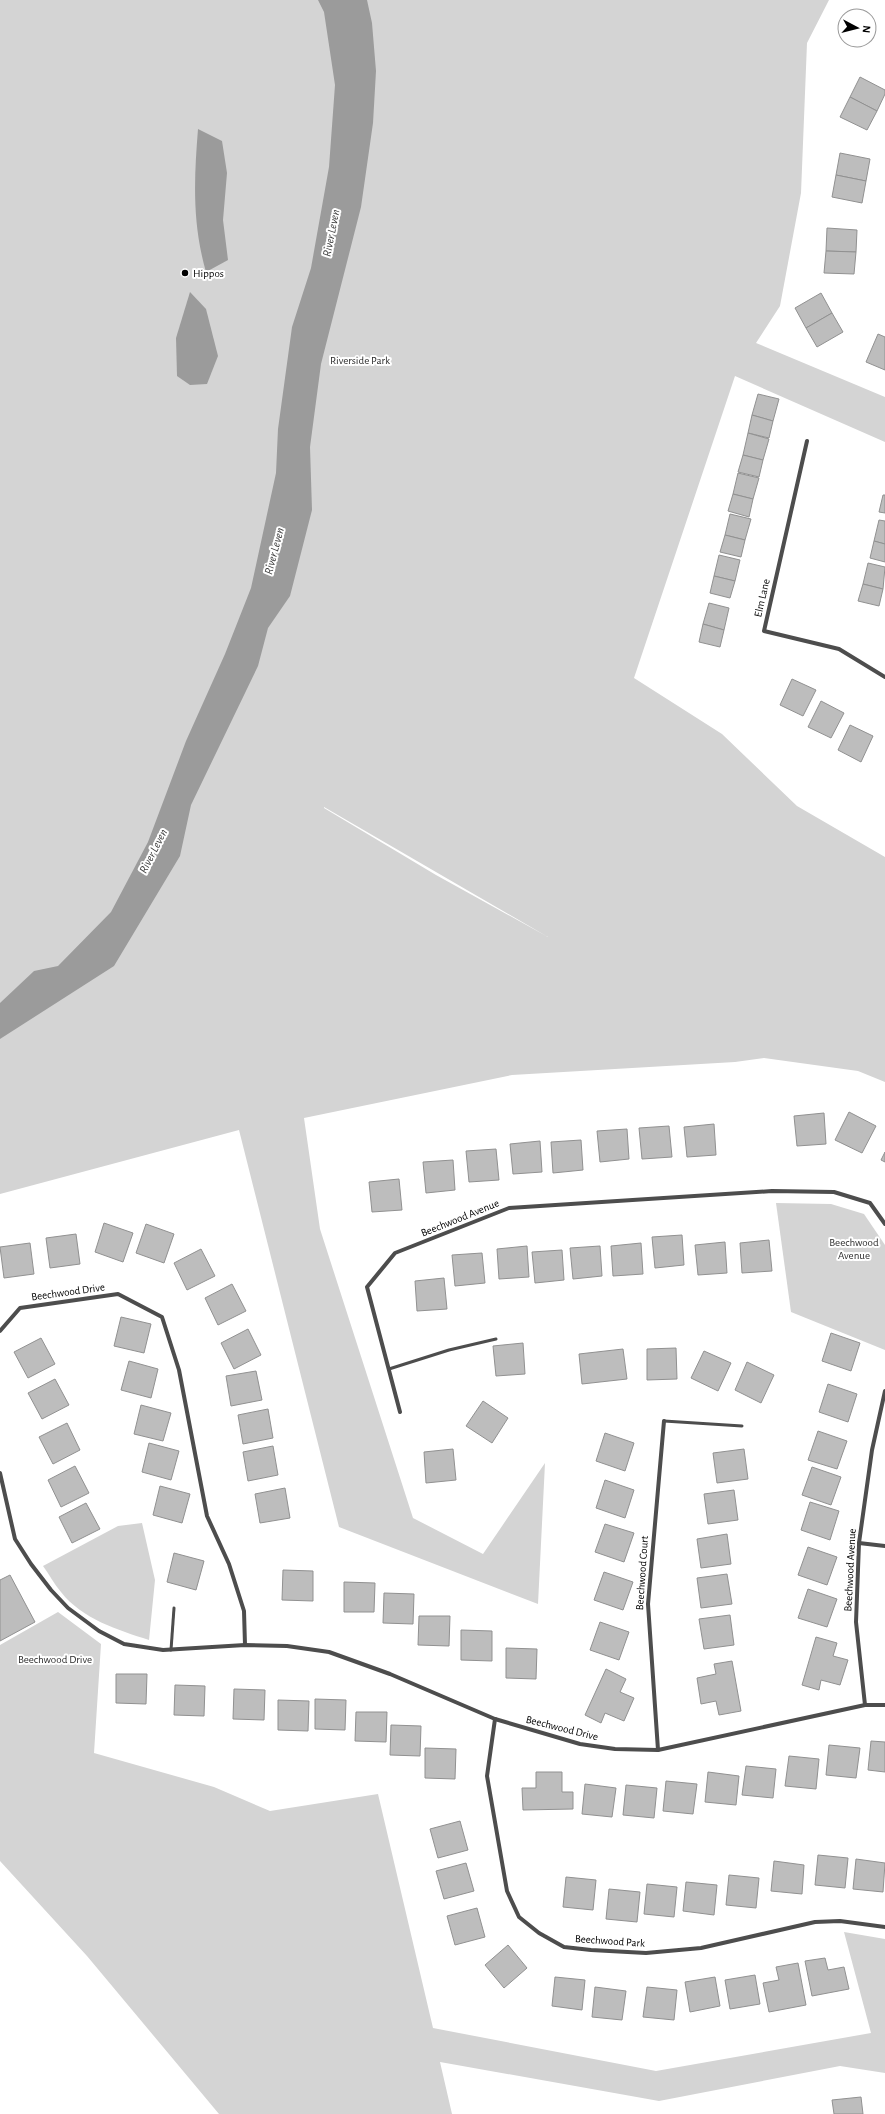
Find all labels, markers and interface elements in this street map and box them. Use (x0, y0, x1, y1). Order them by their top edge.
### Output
north arrow (837, 8, 877, 48)
text: N (861, 25, 872, 34)
water label: River Leven (321, 208, 341, 258)
marker: Hippos (180, 268, 190, 278)
place label: Hippos (193, 268, 224, 279)
park label: Riverside Park (330, 355, 390, 366)
water label: River Leven (262, 526, 286, 576)
street label: Elm Lane (752, 578, 772, 618)
water label: River Leven (137, 827, 169, 875)
street label: Beechwood Avenue (419, 1197, 501, 1239)
park label: Beechwood Avenue (829, 1237, 879, 1261)
street label: Beechwood Drive (31, 1281, 105, 1303)
street label: Beechwood Avenue (842, 1528, 858, 1612)
street label: Beechwood Court (634, 1535, 650, 1611)
park label: Beechwood Drive (18, 1654, 92, 1665)
street label: Beechwood Drive (525, 1714, 599, 1742)
street label: Beechwood Park (575, 1933, 645, 1949)

